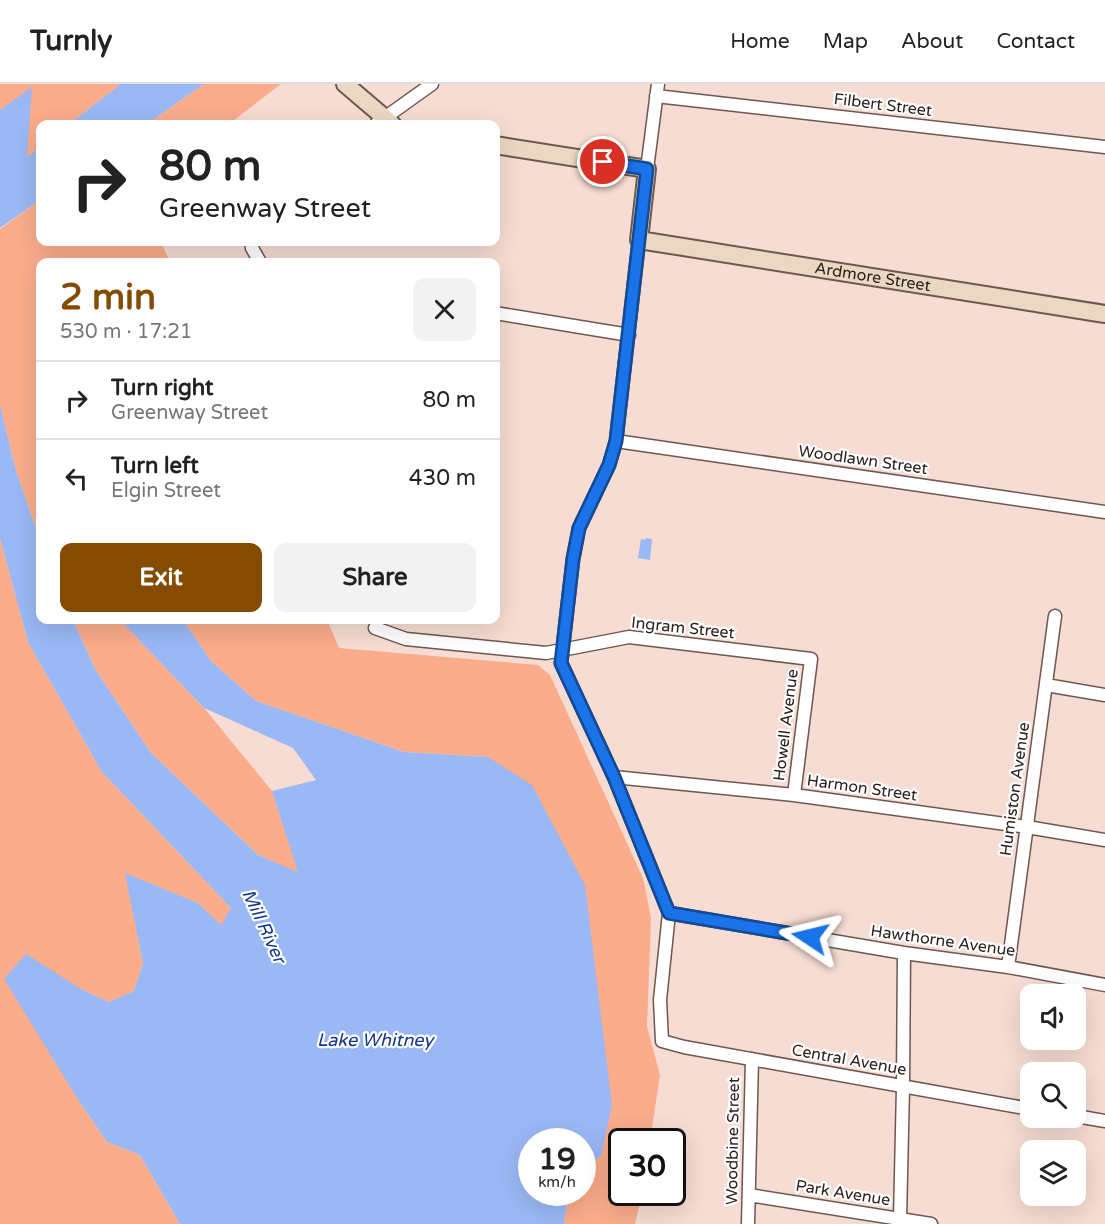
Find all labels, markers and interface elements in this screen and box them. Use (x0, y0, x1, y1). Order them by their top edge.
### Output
text: Turnly (30, 24, 112, 58)
text: Home (730, 29, 790, 54)
text: Map (823, 29, 868, 54)
text: About (901, 29, 963, 54)
text: Contact (996, 29, 1075, 54)
street label: Filbert Street (833, 89, 933, 121)
pin (577, 136, 628, 187)
text: 80 m (159, 141, 261, 192)
icon: right (60, 144, 138, 222)
icon: arrive (586, 145, 619, 178)
text: Greenway Street (159, 192, 371, 225)
street label: Ardmore Street (813, 258, 932, 296)
text: 2 min (60, 276, 156, 319)
button: close (413, 278, 476, 341)
text: 530 m · 17:21 (60, 320, 192, 344)
text: Turn right (111, 375, 213, 401)
icon: right (60, 384, 93, 417)
text: 80 m (422, 387, 476, 413)
text: Greenway Street (111, 401, 268, 425)
street label: Woodlawn Street (797, 441, 929, 479)
text: Turn left (111, 453, 199, 479)
icon: left (60, 462, 93, 495)
text: 430 m (409, 465, 476, 491)
text: Elgin Street (111, 479, 221, 503)
button: Exit (60, 543, 262, 612)
button: Share (274, 543, 476, 612)
street label: Ingram Street (630, 613, 736, 643)
street label: Howell Avenue (769, 668, 803, 782)
street label: Humiston Avenue (996, 721, 1034, 857)
street label: Harmon Street (806, 770, 918, 806)
water label: Mill River (237, 885, 292, 968)
position arrow (778, 905, 842, 969)
street label: Hawthorne Avenue (869, 921, 1017, 961)
map controls (1020, 984, 1086, 1206)
button: sound (1020, 984, 1086, 1050)
water label: Lake Whitney (317, 1029, 435, 1051)
street label: Central Avenue (790, 1040, 908, 1080)
button: search (1020, 1062, 1086, 1128)
street label: Woodbine Street (722, 1077, 744, 1205)
speed limit sign: 30 (608, 1128, 686, 1206)
button: layers (1020, 1140, 1086, 1206)
text: 19 (538, 1141, 576, 1178)
text: km/h (538, 1173, 576, 1191)
street label: Park Avenue (794, 1176, 892, 1210)

